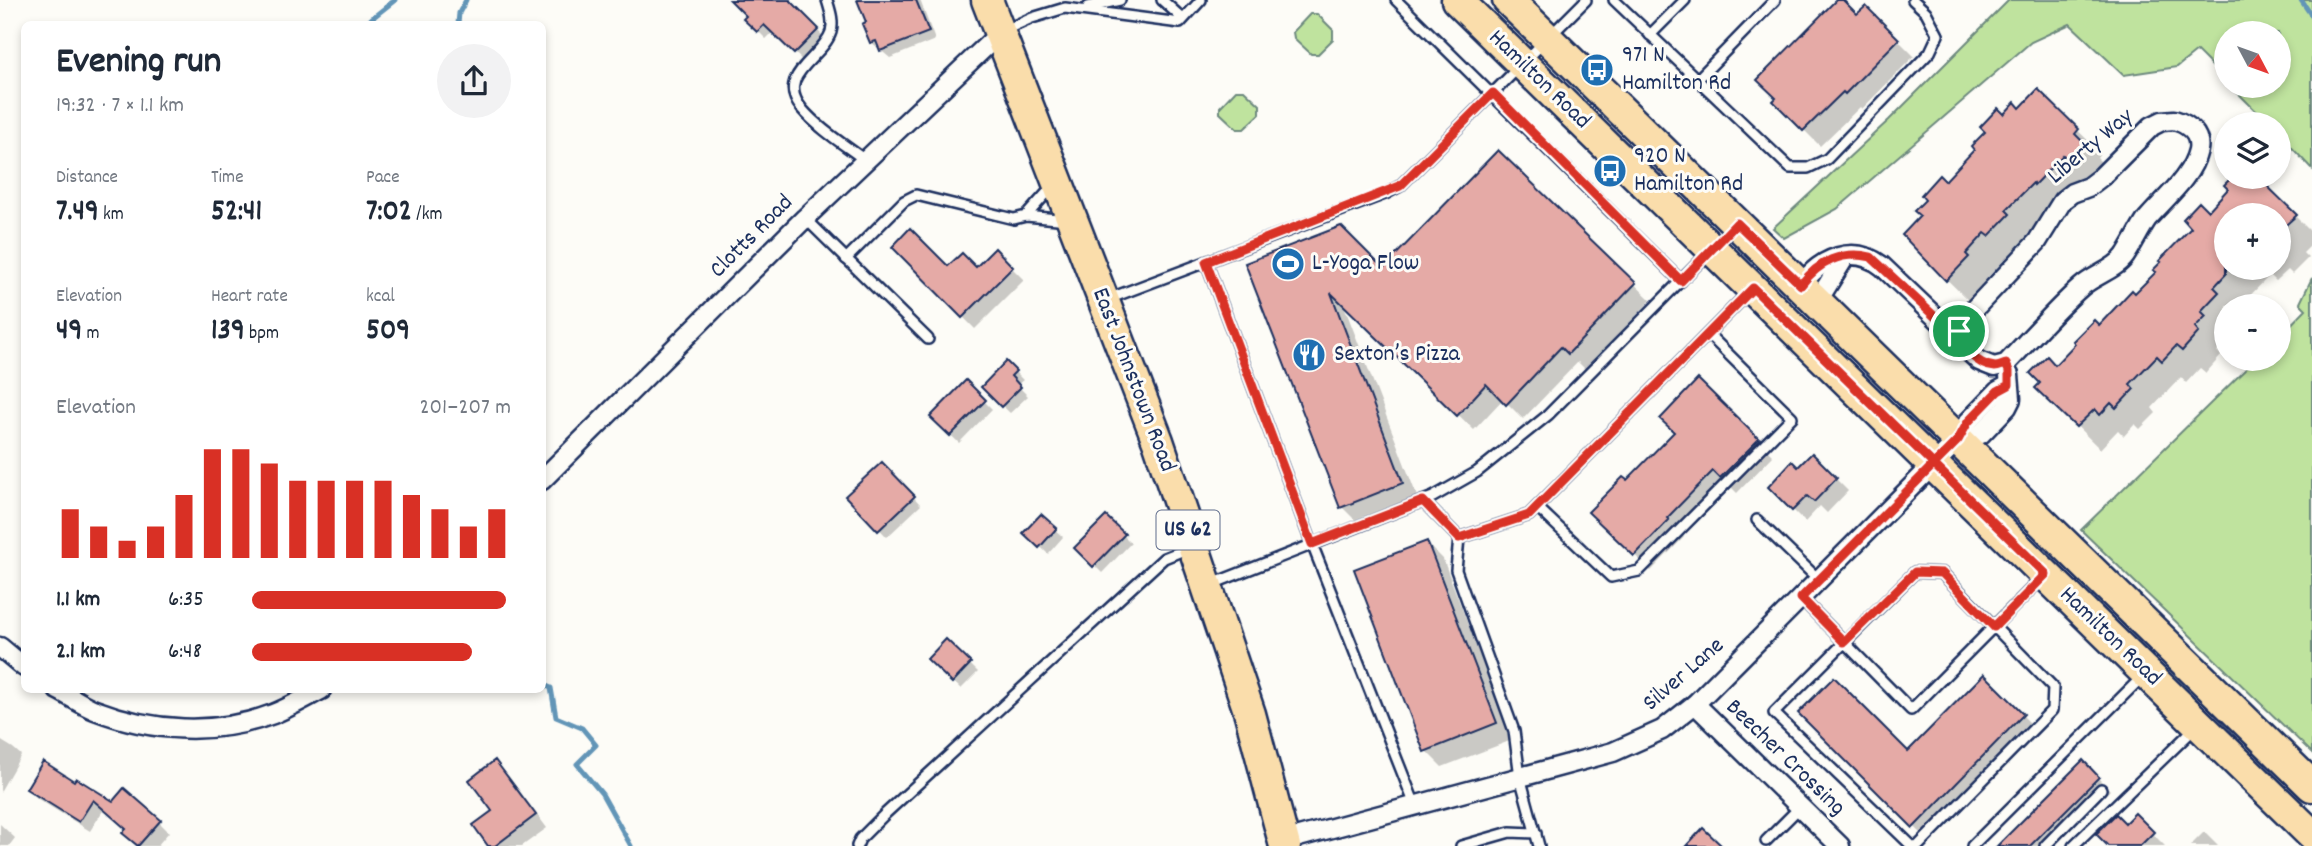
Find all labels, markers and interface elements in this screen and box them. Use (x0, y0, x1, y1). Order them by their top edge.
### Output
north arrow (2214, 21, 2291, 98)
map controls (2214, 21, 2291, 371)
street label: Hamilton Road (1480, 22, 1598, 138)
text: Evening run (56, 36, 221, 91)
place label: 971 N Hamilton Rd (1622, 39, 1731, 101)
button: share (437, 44, 511, 118)
bus stop icon: 971 N Hamilton Rd (1578, 51, 1616, 89)
text: 19:32 · 7 × 1.1 km (56, 90, 184, 123)
street label: Liberty Way (2041, 100, 2142, 193)
button: layers (2214, 112, 2291, 189)
place label: 920 N Hamilton Rd (1634, 140, 1743, 202)
bus stop icon: 920 N Hamilton Rd (1591, 152, 1629, 190)
text: Distance (56, 165, 118, 192)
text: Time (211, 165, 244, 192)
text: Pace (366, 165, 400, 192)
street label: Clotts Road (702, 187, 802, 287)
text: 7.49 (56, 192, 99, 235)
text: 52:41 (211, 192, 262, 235)
text: 7:02 (366, 192, 412, 235)
text: km (99, 202, 124, 229)
text: /km (412, 202, 443, 229)
button: + (2214, 203, 2291, 280)
sports icon: L-Yoga Flow (1269, 245, 1307, 283)
place label: L-Yoga Flow (1312, 247, 1419, 281)
street label: East Johnstown Road (1082, 283, 1184, 477)
text: Elevation (56, 284, 122, 311)
text: Heart rate (211, 284, 288, 311)
text: kcal (366, 284, 395, 311)
button: − (2214, 294, 2291, 371)
pin (1929, 301, 1989, 361)
text: 49 (56, 311, 82, 354)
text: 139 (211, 311, 245, 354)
text: 509 (366, 311, 410, 354)
icon: arrive (1940, 312, 1978, 350)
text: m (82, 321, 100, 348)
text: bpm (245, 321, 279, 348)
restaurant icon: Sexton’s Pizza (1290, 336, 1328, 374)
place label: Sexton’s Pizza (1334, 338, 1461, 372)
text: Elevation (56, 392, 136, 425)
text: 201–207 m (420, 392, 511, 425)
road number: US 62 (1156, 510, 1220, 550)
street label: Hamilton Road (2051, 579, 2169, 695)
text: 1.1 km (56, 584, 100, 617)
text: 6:35 (168, 584, 204, 617)
street label: Silver Lane (1636, 630, 1732, 720)
text: 2.1 km (56, 636, 105, 669)
text: 6:48 (168, 636, 202, 669)
street label: Beecher Crossing (1717, 692, 1853, 824)

